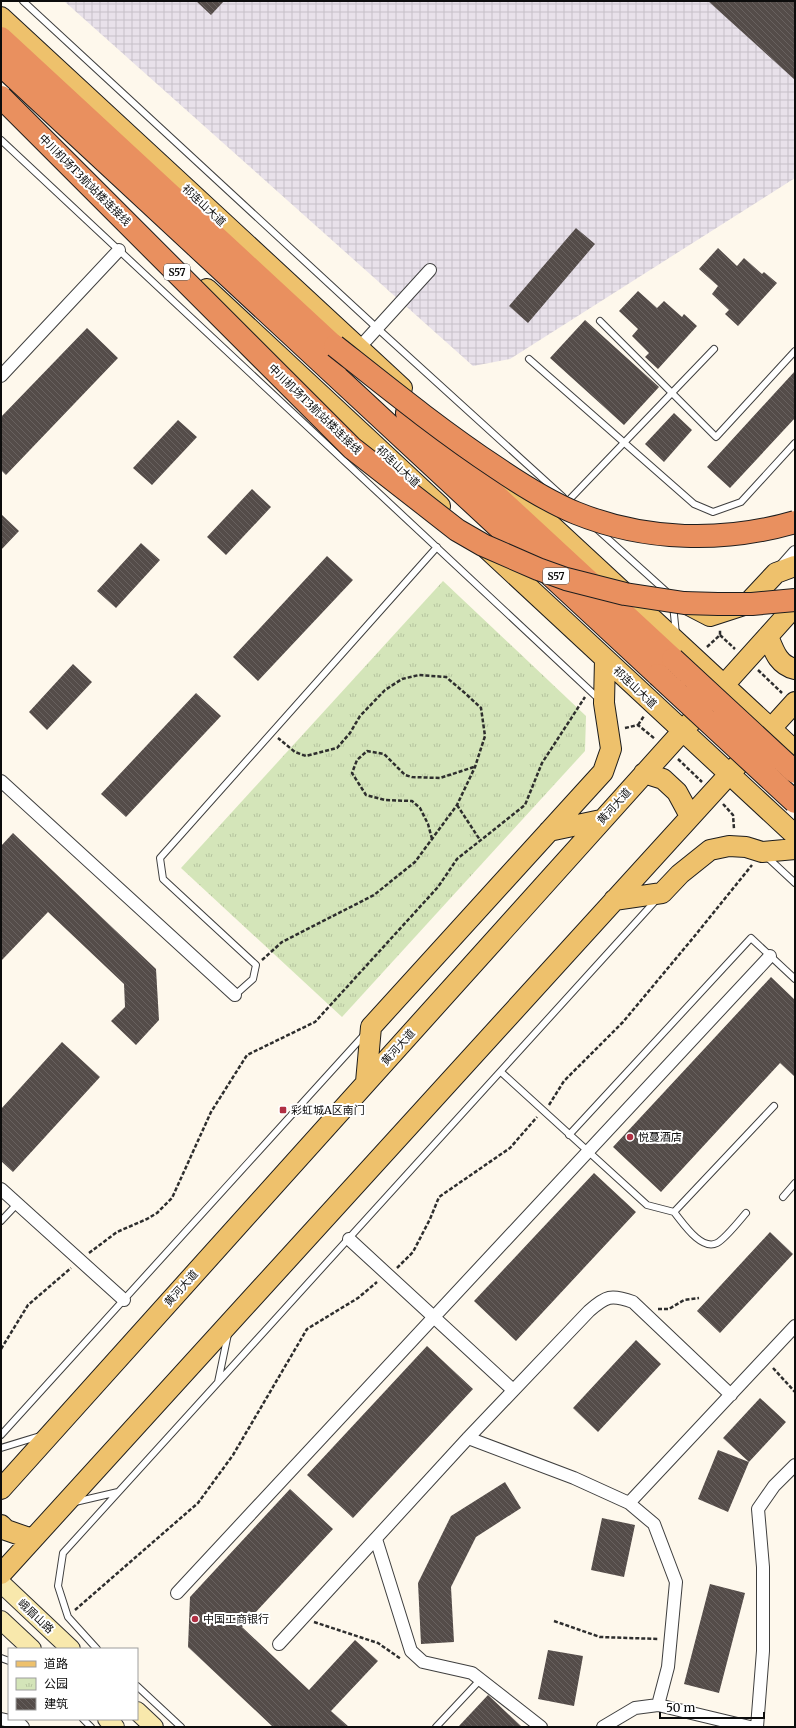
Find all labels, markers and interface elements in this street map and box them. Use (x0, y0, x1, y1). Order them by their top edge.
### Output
street label: 中川机场T3航站楼连接线 (36, 131, 134, 229)
street label: 祁连山大道 (179, 181, 229, 229)
road number: S57 (164, 264, 190, 280)
street label: 中川机场T3航站楼连接线 (266, 361, 364, 457)
street label: 祁连山大道 (373, 442, 423, 490)
road number: S57 (543, 568, 569, 584)
street label: 祁连山大道 (610, 663, 660, 711)
street label: 黄河大道 (594, 785, 634, 827)
street label: 黄河大道 (378, 1026, 418, 1068)
place label: 彩虹城A区南门 (291, 1103, 365, 1117)
marker: 彩虹城A区南门 (278, 1105, 288, 1115)
place label: 悦蔓酒店 (638, 1130, 682, 1144)
marker: 悦蔓酒店 (625, 1132, 635, 1142)
street label: 黄河大道 (161, 1267, 201, 1309)
street label: 峨眉山路 (15, 1596, 57, 1636)
place label: 中国工商银行 (203, 1612, 269, 1626)
marker: 中国工商银行 (190, 1614, 200, 1624)
legend (8, 1648, 138, 1720)
text: 道路 (44, 1656, 68, 1671)
text: 公园 (44, 1676, 68, 1691)
scale bar (660, 1694, 764, 1720)
text: 建筑 (44, 1696, 68, 1711)
text: 50 m (666, 1700, 695, 1715)

